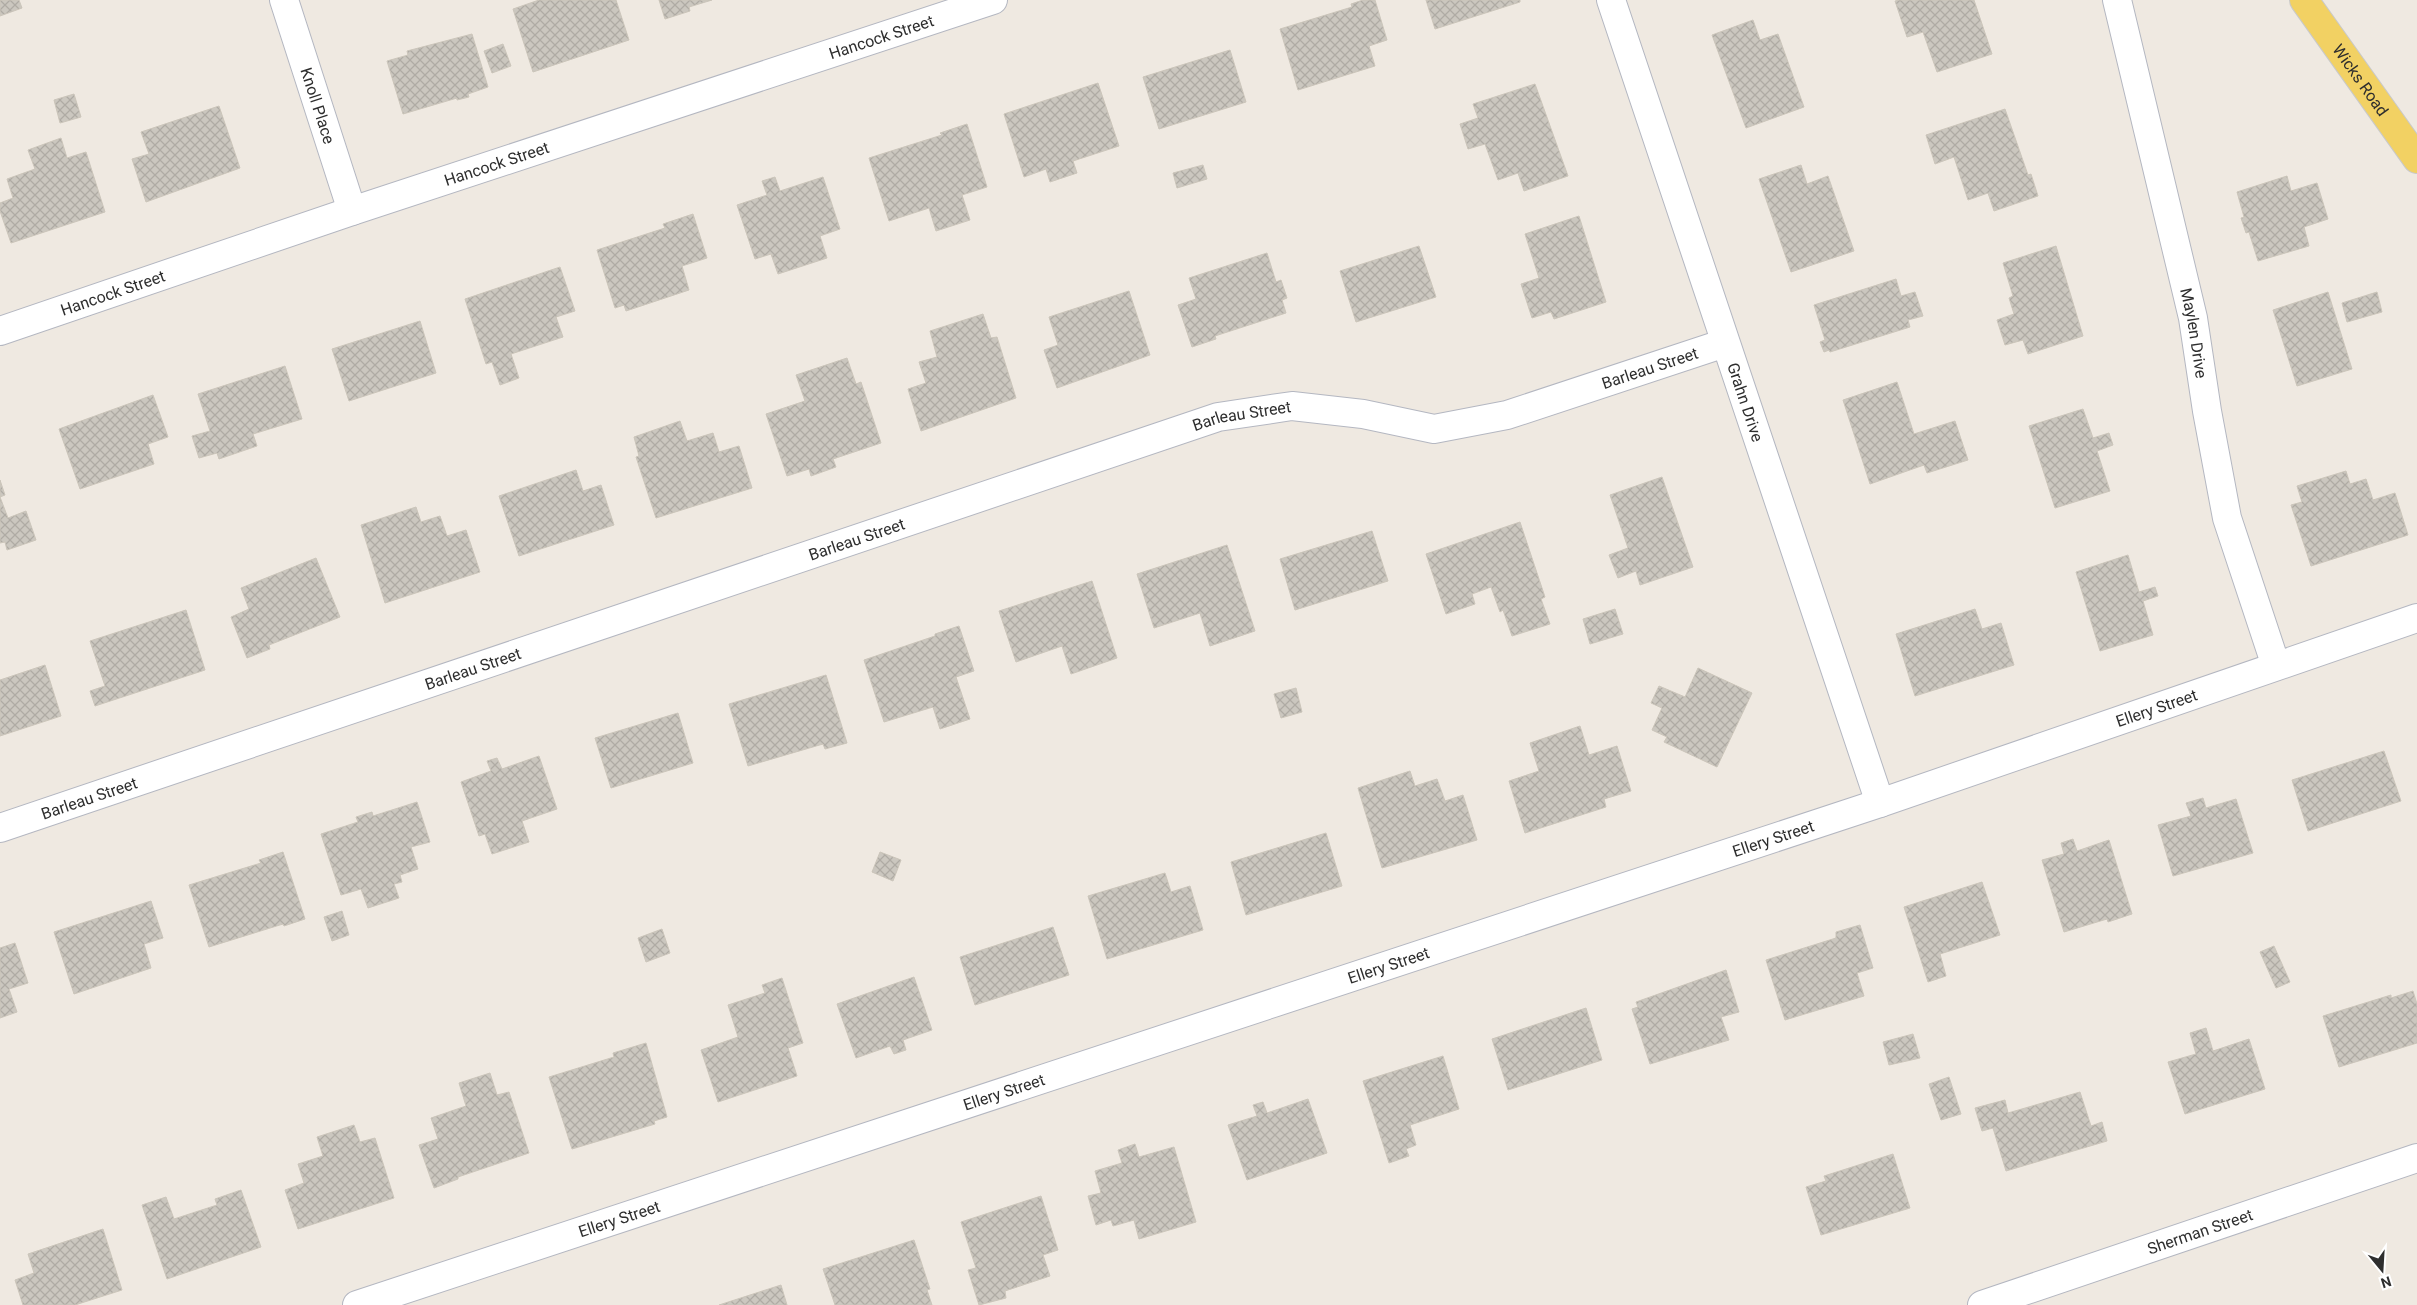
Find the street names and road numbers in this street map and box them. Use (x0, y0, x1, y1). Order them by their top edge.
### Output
street label: Hancock Street (826, 11, 936, 63)
street label: Wicks Road (2329, 40, 2393, 119)
street label: Knoll Place (297, 65, 339, 146)
street label: Hancock Street (442, 137, 551, 190)
street label: Hancock Street (58, 266, 167, 319)
street label: Maylen Drive (2177, 286, 2211, 379)
street label: Barleau Street (1599, 343, 1700, 393)
street label: Grahn Drive (1724, 360, 1768, 444)
street label: Barleau Street (1190, 397, 1292, 434)
street label: Barleau Street (806, 514, 907, 564)
street label: Barleau Street (422, 643, 523, 693)
street label: Ellery Street (2113, 685, 2200, 731)
street label: Barleau Street (39, 773, 140, 823)
street label: Ellery Street (1730, 816, 1816, 861)
street label: Ellery Street (1345, 943, 1432, 987)
street label: Ellery Street (961, 1070, 1047, 1114)
street label: Ellery Street (576, 1196, 662, 1241)
street label: Sherman Street (2145, 1205, 2255, 1258)

